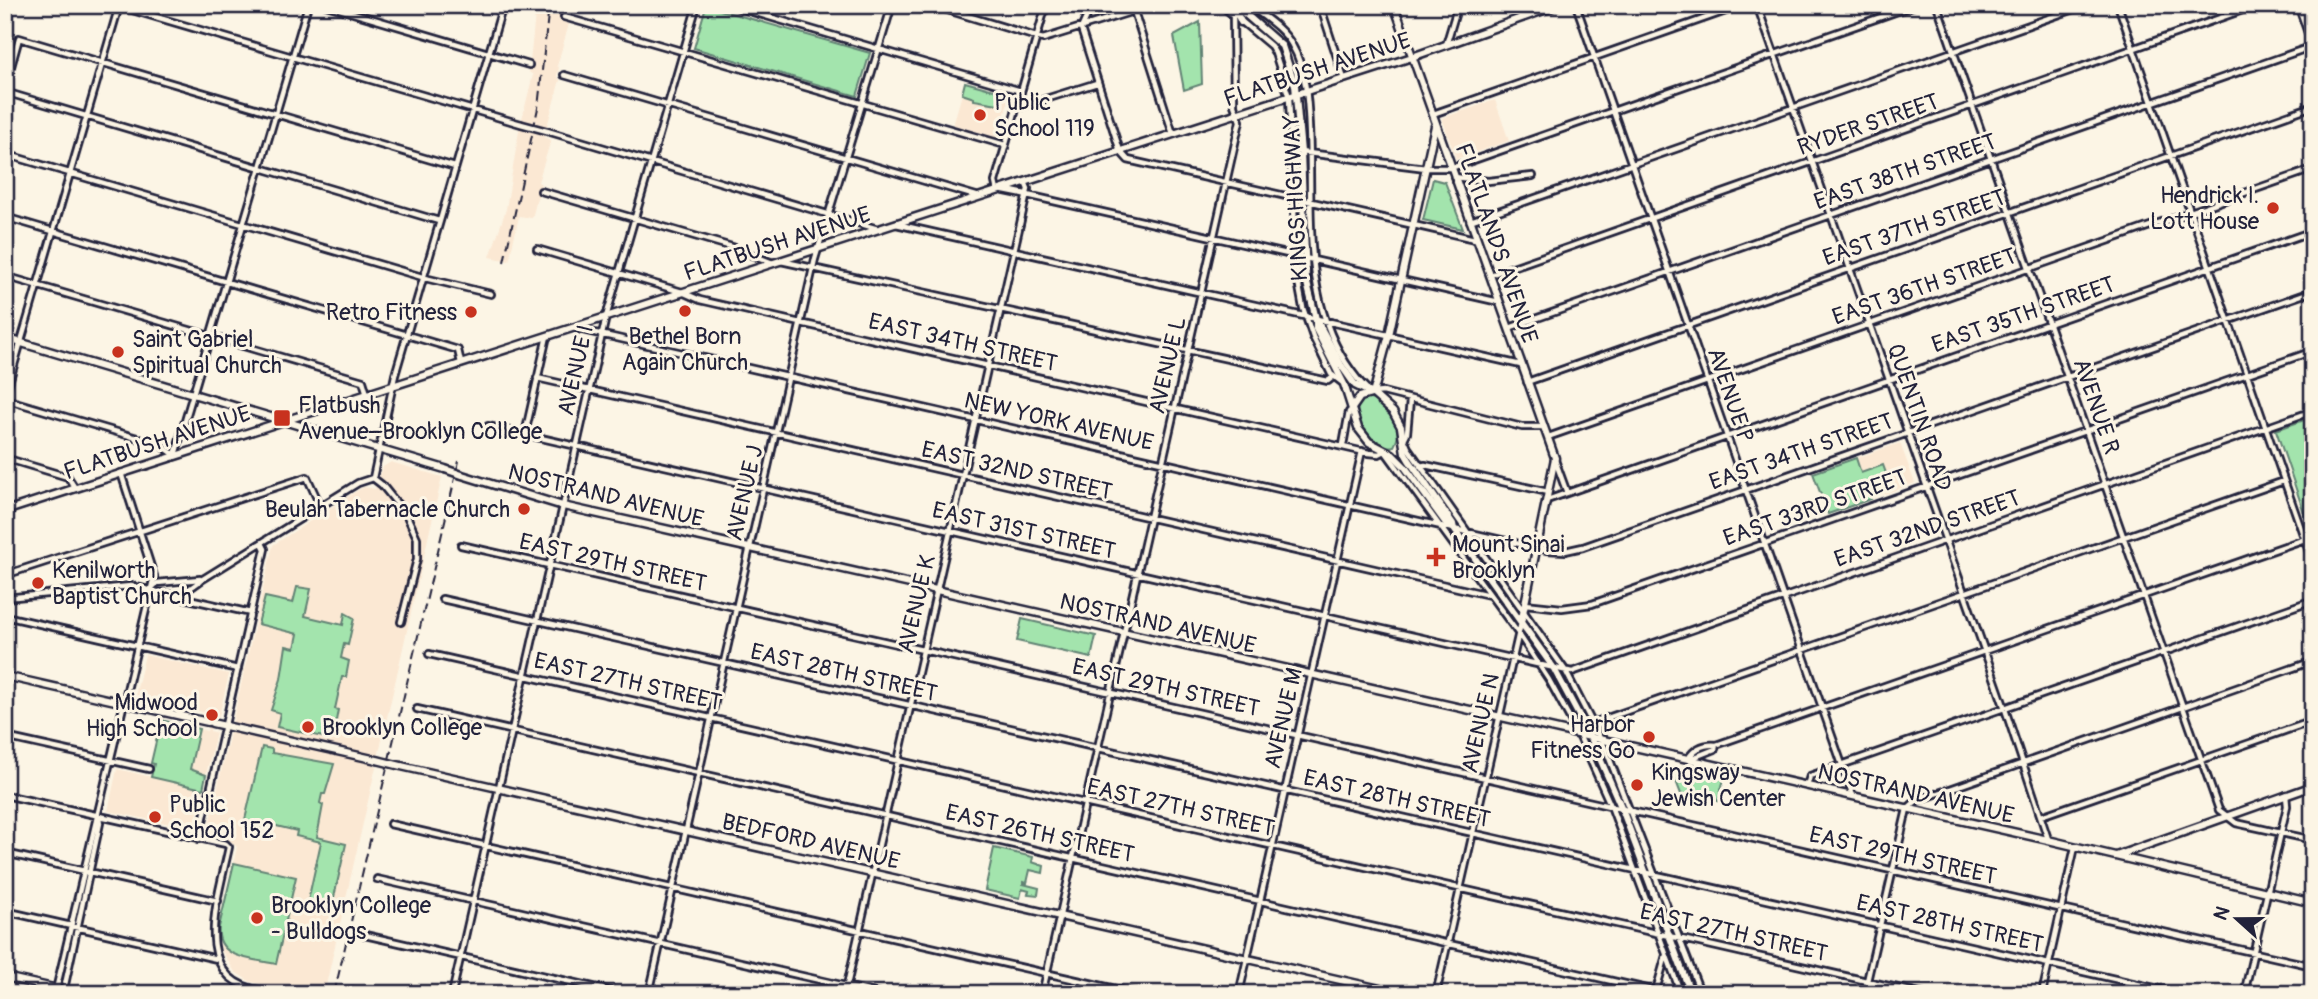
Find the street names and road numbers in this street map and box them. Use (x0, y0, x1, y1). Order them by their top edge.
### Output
street label: FLATBUSH AVENUE (1220, 26, 1414, 113)
street label: RYDER STREET (1794, 87, 1943, 162)
street label: KINGS HIGHWAY (1277, 114, 1314, 282)
street label: EAST 38TH STREET (1810, 127, 2000, 216)
street label: FLATLANDS AVENUE (1449, 139, 1544, 347)
street label: EAST 37TH STREET (1819, 183, 2010, 272)
street label: FLATBUSH AVENUE (680, 200, 874, 287)
street label: EAST 36TH STREET (1828, 241, 2020, 332)
street label: EAST 35TH STREET (1928, 269, 2119, 359)
street label: EAST 34TH STREET (866, 307, 1060, 378)
street label: AVENUE L (1142, 314, 1193, 417)
street label: AVENUE I (551, 322, 600, 418)
street label: QUENTIN ROAD (1881, 339, 1958, 495)
street label: AVENUE P (1701, 344, 1760, 446)
street label: AVENUE R (2067, 355, 2126, 458)
street label: NEW YORK AVENUE (962, 386, 1156, 457)
street label: FLATBUSH AVENUE (60, 399, 254, 486)
street label: EAST 34TH STREET (1705, 406, 1897, 497)
street label: EAST 32ND STREET (919, 434, 1115, 507)
street label: AVENUE J (719, 443, 770, 544)
street label: NOSTRAND AVENUE (505, 457, 707, 534)
street label: EAST 33RD STREET (1719, 462, 1911, 553)
street label: EAST 32ND STREET (1830, 483, 2024, 574)
street label: EAST 31ST STREET (929, 495, 1119, 566)
street label: EAST 29TH STREET (516, 527, 710, 598)
street label: AVENUE K (891, 552, 942, 656)
street label: NOSTRAND AVENUE (1057, 587, 1259, 660)
street label: EAST 28TH STREET (748, 637, 940, 708)
street label: EAST 27TH STREET (531, 646, 725, 717)
street label: EAST 29TH STREET (1069, 652, 1263, 723)
street label: AVENUE M (1258, 665, 1309, 771)
street label: AVENUE N (1455, 670, 1506, 776)
street label: NOSTRAND AVENUE (1815, 757, 2017, 830)
street label: EAST 28TH STREET (1301, 763, 1493, 834)
street label: EAST 27TH STREET (1084, 772, 1278, 843)
street label: EAST 26TH STREET (943, 798, 1137, 869)
street label: BEDFORD AVENUE (719, 807, 903, 876)
street label: EAST 29TH STREET (1806, 820, 2000, 891)
street label: EAST 28TH STREET (1854, 888, 2046, 959)
street label: EAST 27TH STREET (1637, 897, 1831, 968)

